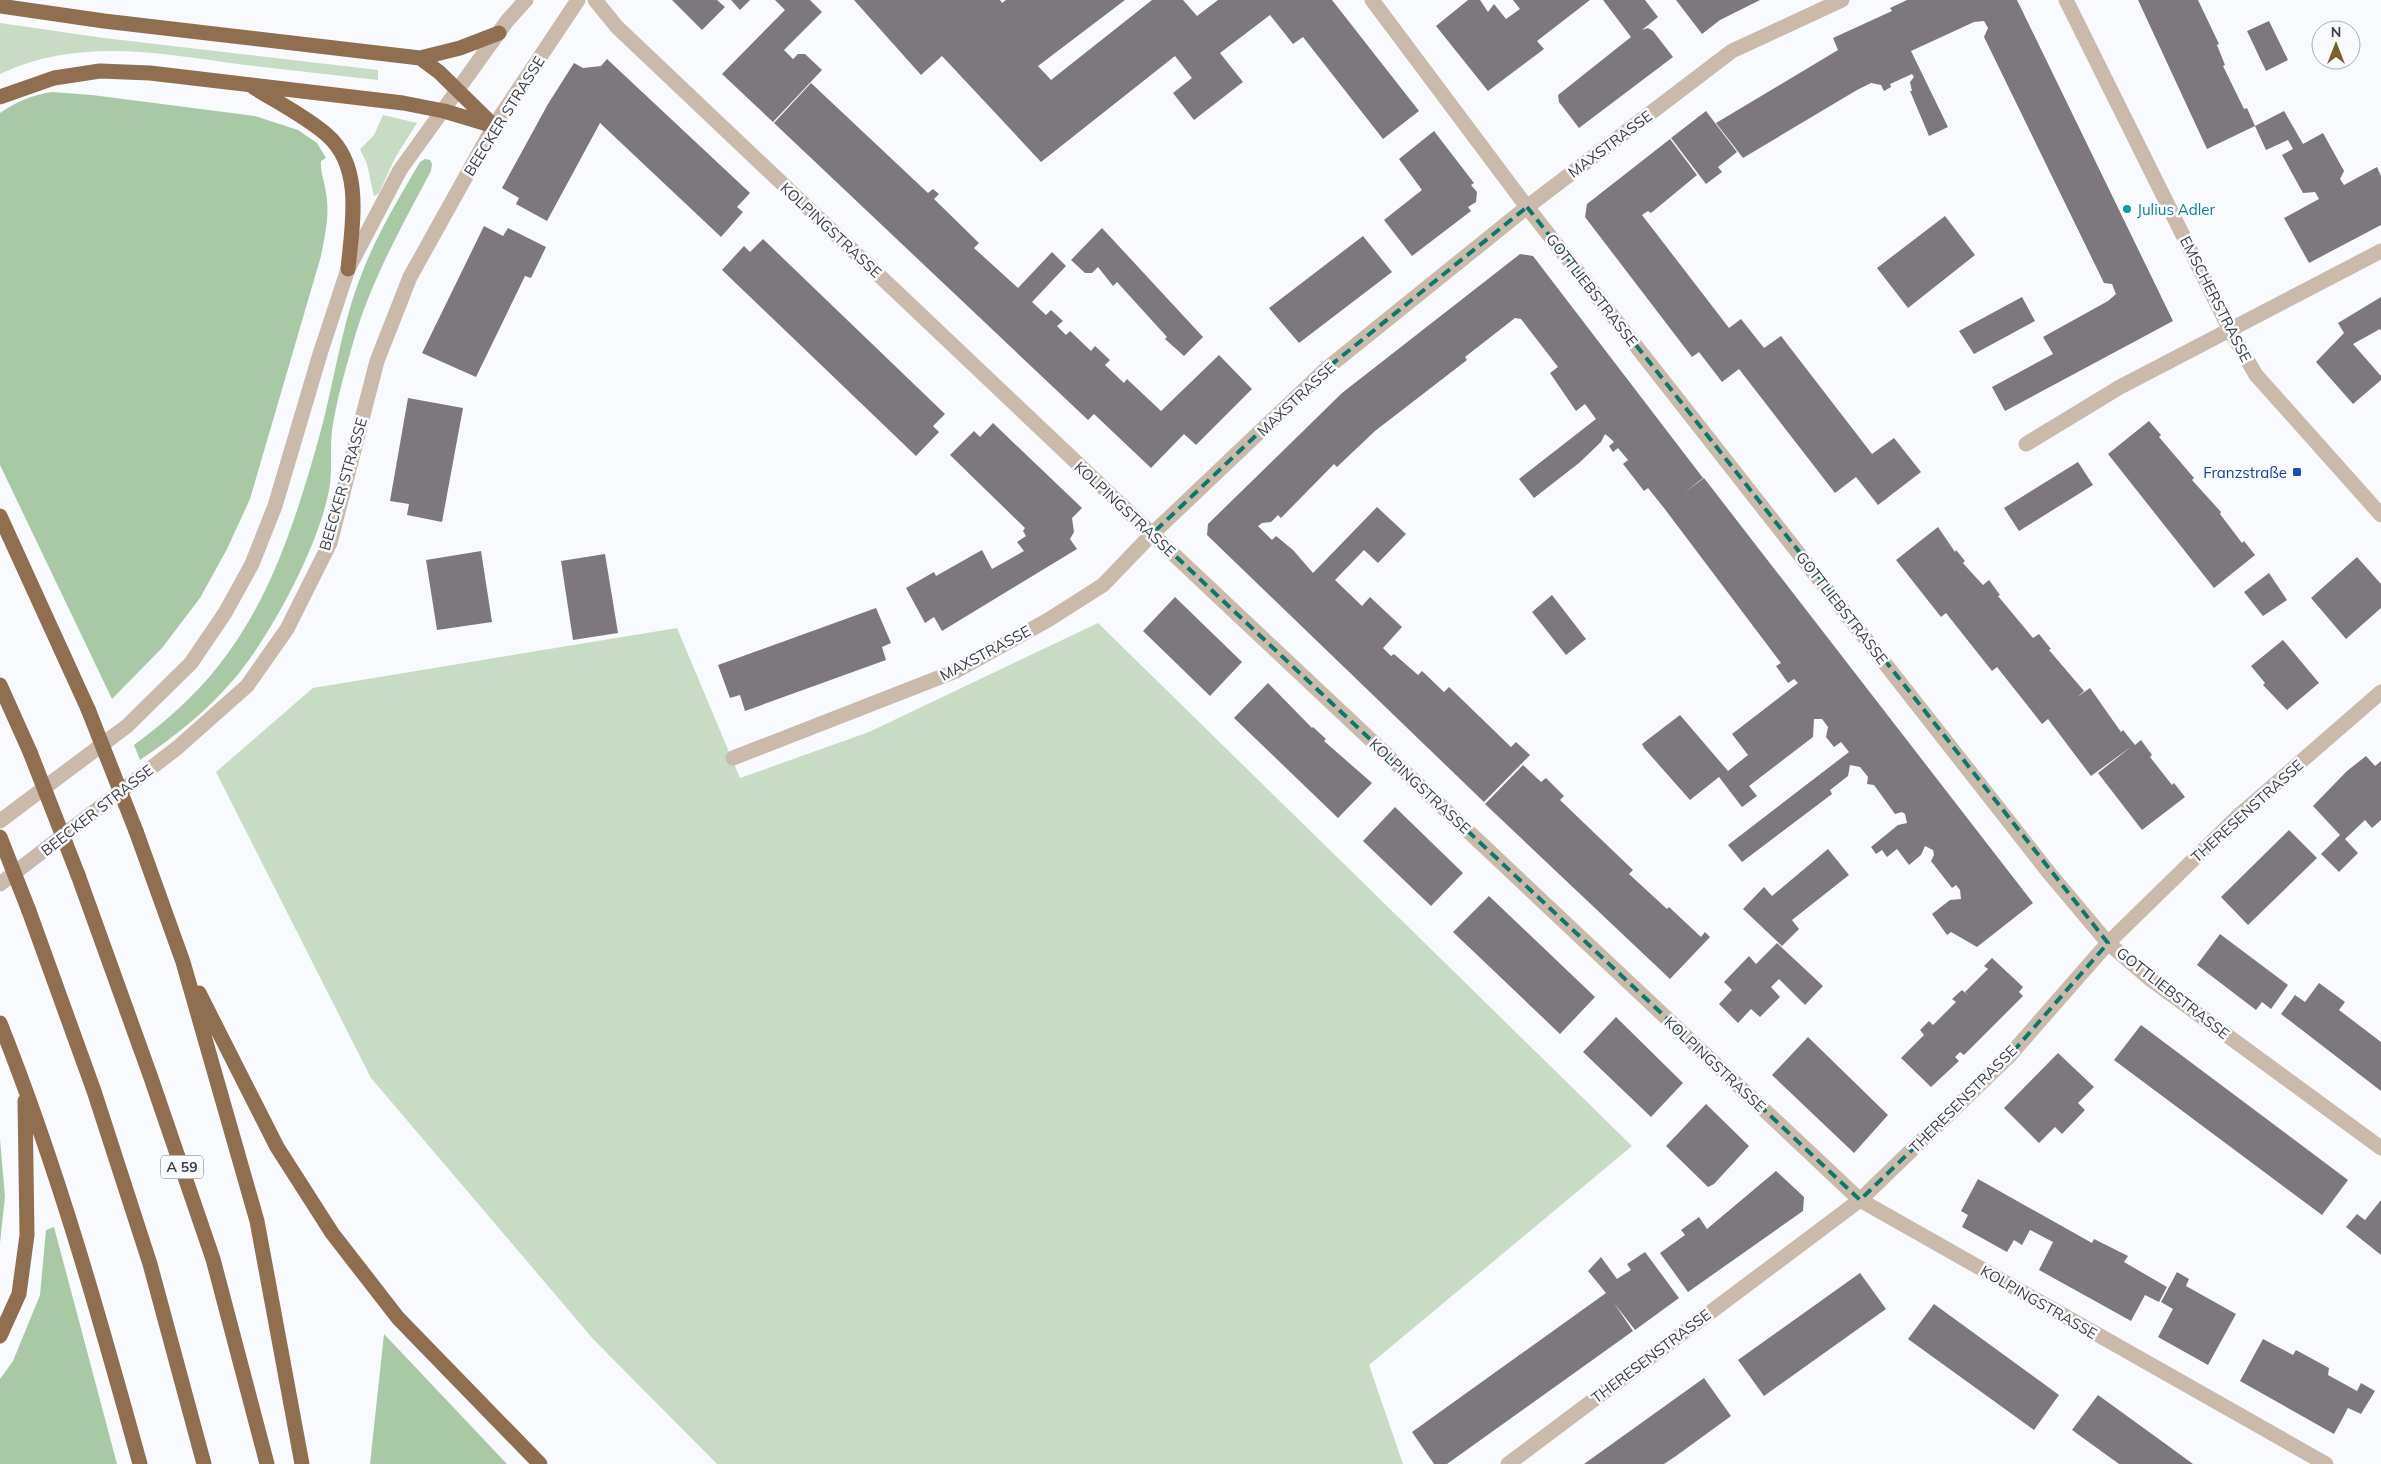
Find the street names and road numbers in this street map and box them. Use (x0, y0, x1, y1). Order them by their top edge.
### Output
street label: BEECKER STRASSE (460, 53, 549, 179)
street label: MAXSTRASSE (1564, 106, 1656, 182)
street label: KOLPINGSTRASSE (776, 178, 886, 282)
street label: GOTTLIEBSTRASSE (1542, 230, 1642, 350)
street label: EMSCHERSTRASSE (2176, 233, 2256, 365)
street label: MAXSTRASSE (1253, 358, 1339, 440)
street label: BEECKER STRASSE (315, 415, 371, 553)
street label: KOLPINGSTRASSE (1070, 457, 1180, 561)
street label: GOTTLIEBSTRASSE (1792, 548, 1892, 668)
street label: MAXSTRASSE (936, 621, 1034, 685)
street label: KOLPINGSTRASSE (1365, 734, 1475, 838)
street label: THERESENSTRASSE (2187, 755, 2307, 866)
street label: BEECKER STRASSE (37, 760, 157, 860)
street label: GOTTLIEBSTRASSE (2113, 943, 2233, 1043)
street label: KOLPINGSTRASSE (1660, 1012, 1770, 1116)
street label: THERESENSTRASSE (1905, 1041, 2021, 1157)
road number: A 59 (161, 1156, 203, 1178)
street label: KOLPINGSTRASSE (1977, 1261, 2101, 1343)
street label: THERESENSTRASSE (1588, 1305, 1715, 1407)

